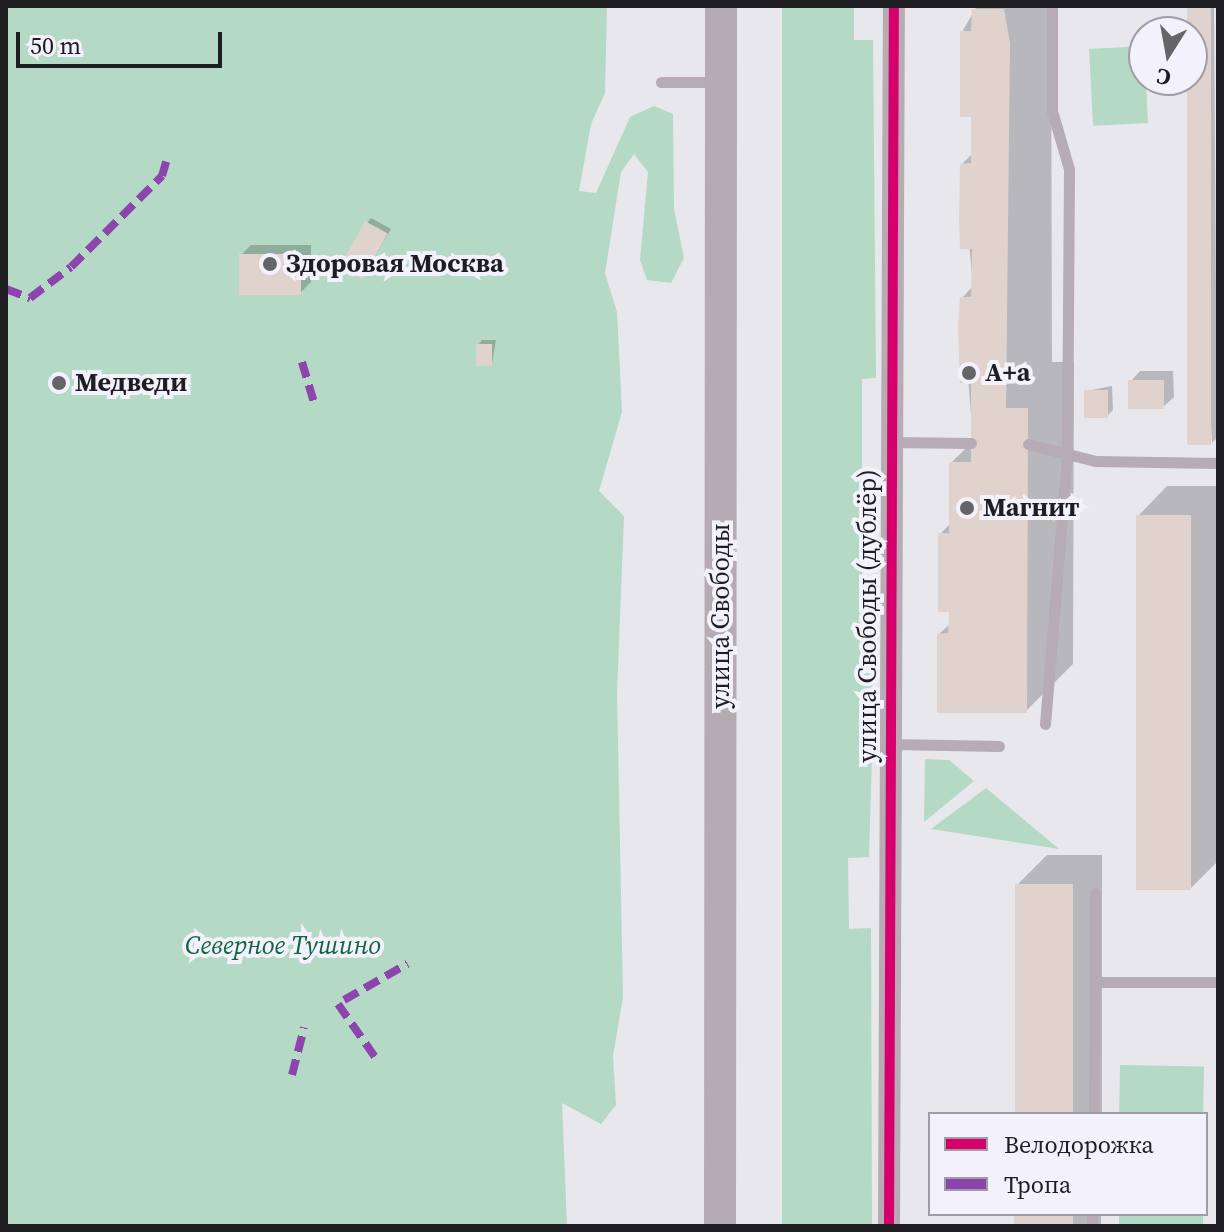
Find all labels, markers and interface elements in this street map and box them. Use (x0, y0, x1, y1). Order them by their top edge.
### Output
scale bar (20, 16, 226, 66)
north arrow (1128, 16, 1208, 96)
text: 50 m (30, 29, 81, 62)
text: С (1154, 62, 1173, 94)
place label: Здоровая Москва (286, 248, 504, 280)
marker: Здоровая Москва (261, 255, 279, 273)
place label: А+а (985, 357, 1030, 389)
marker: А+а (960, 364, 978, 382)
place label: Медведи (75, 367, 187, 399)
marker: Медведи (50, 374, 68, 392)
street label: улица Свободы (дублёр) (852, 469, 884, 763)
place label: Магнит (983, 492, 1080, 524)
marker: Магнит (958, 499, 976, 517)
street label: улица Свободы (705, 523, 737, 709)
park label: Северное Тушино (185, 930, 381, 962)
legend (928, 1112, 1208, 1216)
text: Велодорожка (1004, 1128, 1154, 1161)
text: Тропа (1004, 1168, 1071, 1201)

